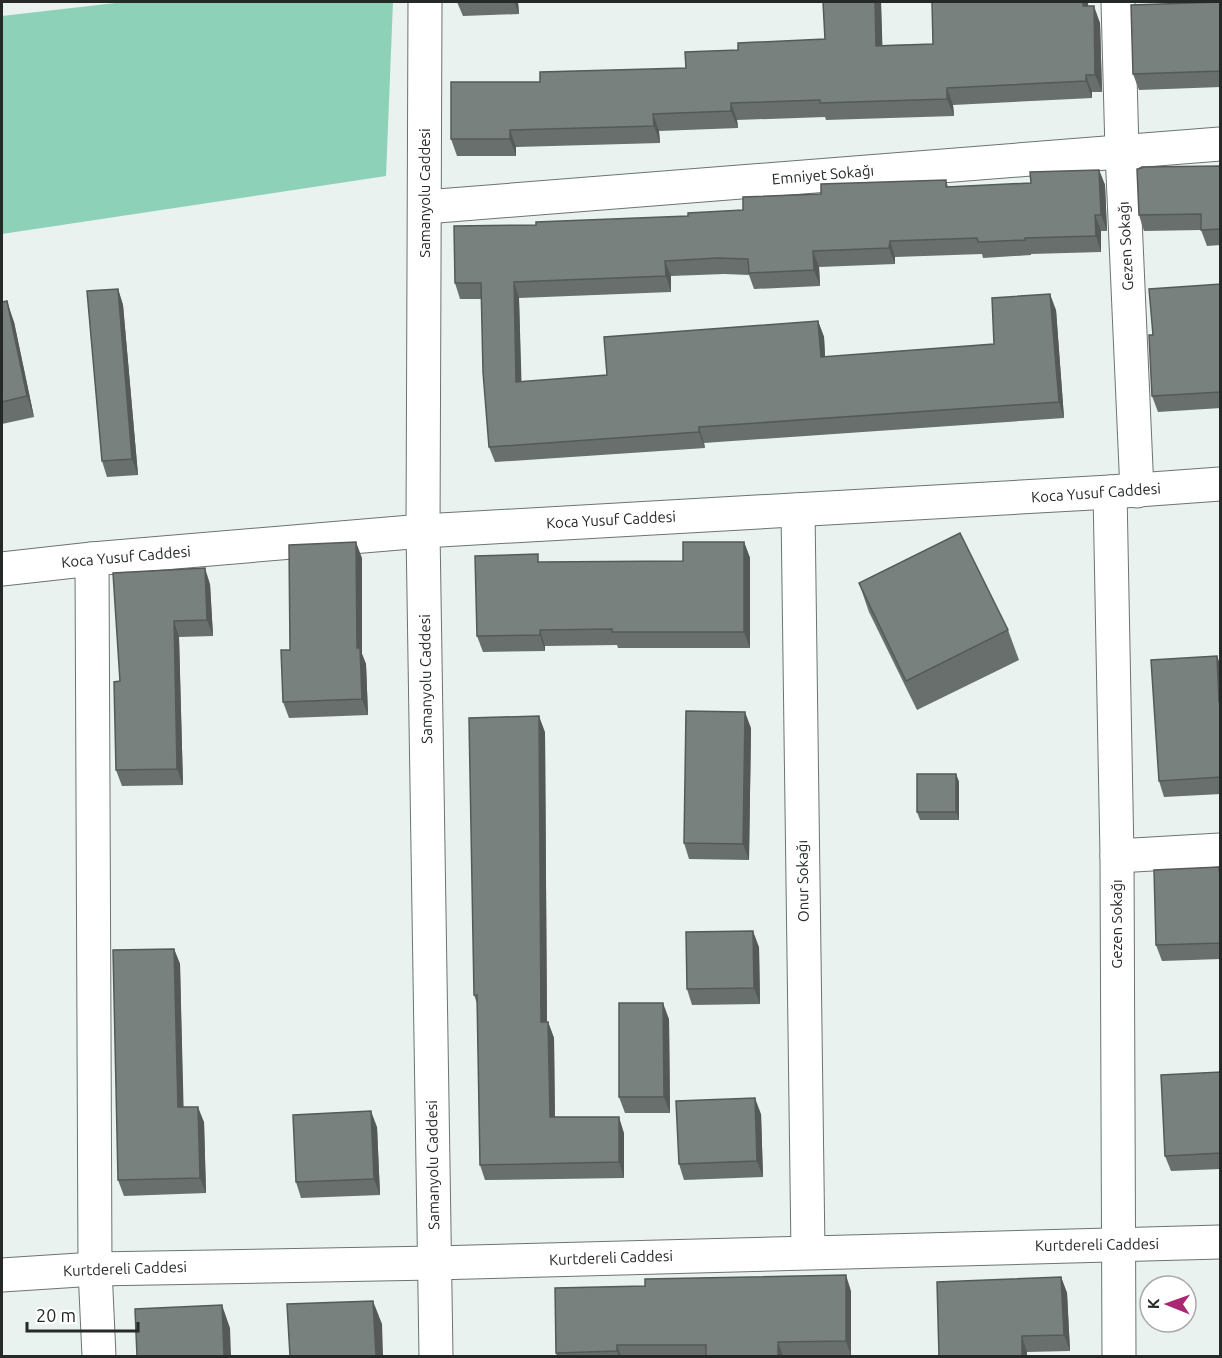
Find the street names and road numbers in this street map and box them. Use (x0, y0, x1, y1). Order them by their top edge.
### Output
street label: Samanyolu Caddesi (416, 128, 433, 258)
street label: Emniyet Sokağı (771, 162, 875, 187)
street label: Gezen Sokağı (1115, 201, 1136, 291)
street label: Koca Yusuf Caddesi (1031, 479, 1161, 506)
street label: Koca Yusuf Caddesi (546, 508, 676, 531)
street label: Koca Yusuf Caddesi (61, 542, 191, 571)
street label: Samanyolu Caddesi (416, 614, 435, 744)
street label: Onur Sokağı (793, 840, 812, 922)
street label: Gezen Sokağı (1108, 879, 1125, 969)
street label: Samanyolu Caddesi (423, 1100, 442, 1230)
street label: Kurtdereli Caddesi (1035, 1235, 1159, 1254)
street label: Kurtdereli Caddesi (549, 1247, 673, 1268)
street label: Kurtdereli Caddesi (63, 1258, 187, 1279)

